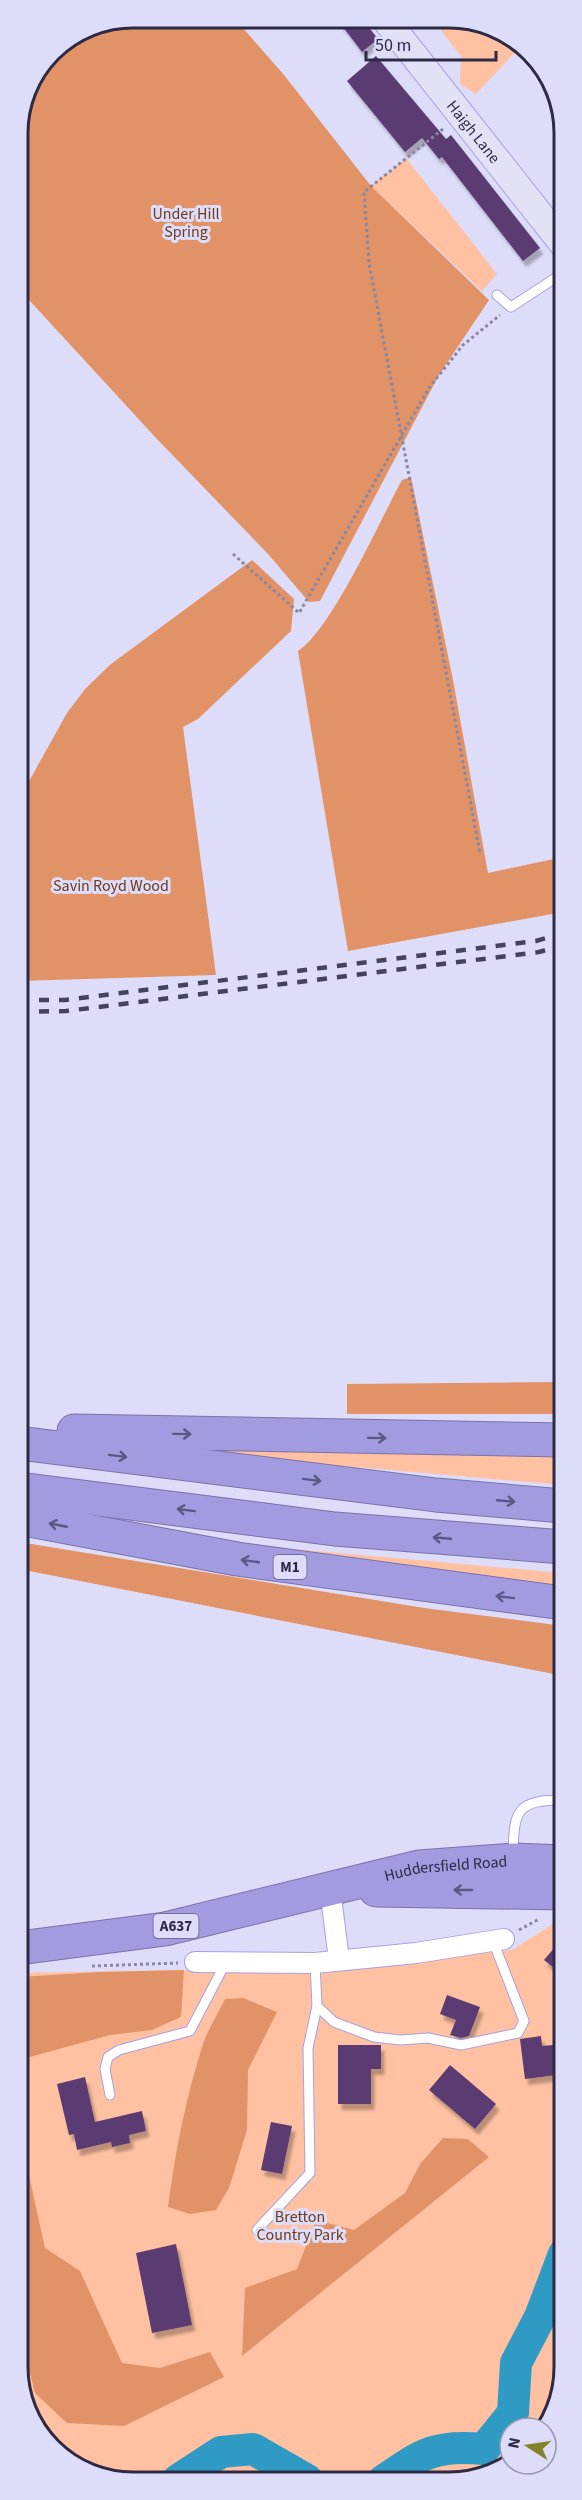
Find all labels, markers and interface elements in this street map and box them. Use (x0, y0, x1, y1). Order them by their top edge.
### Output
scale bar (366, 24, 496, 62)
text: 50 m (375, 33, 411, 58)
street label: Haigh Lane (441, 96, 505, 168)
park label: Under Hill Spring (152, 203, 220, 243)
park label: Savin Royd Wood (53, 875, 169, 897)
one-way arrow (172, 1428, 192, 1440)
one-way arrow (367, 1432, 387, 1443)
one-way arrow (108, 1450, 128, 1461)
one-way arrow (301, 1475, 321, 1486)
one-way arrow (495, 1496, 515, 1507)
one-way arrow (176, 1504, 196, 1515)
one-way arrow (49, 1519, 69, 1530)
one-way arrow (433, 1532, 453, 1543)
road number: M1 (274, 1555, 306, 1579)
one-way arrow (240, 1556, 260, 1567)
one-way arrow (496, 1591, 516, 1602)
street label: Huddersfield Road (382, 1850, 508, 1887)
one-way arrow (454, 1884, 474, 1896)
road number: A637 (154, 1914, 198, 1938)
park label: Bretton Country Park (256, 2206, 344, 2246)
north arrow (498, 2416, 558, 2476)
text: N (502, 2436, 526, 2451)

